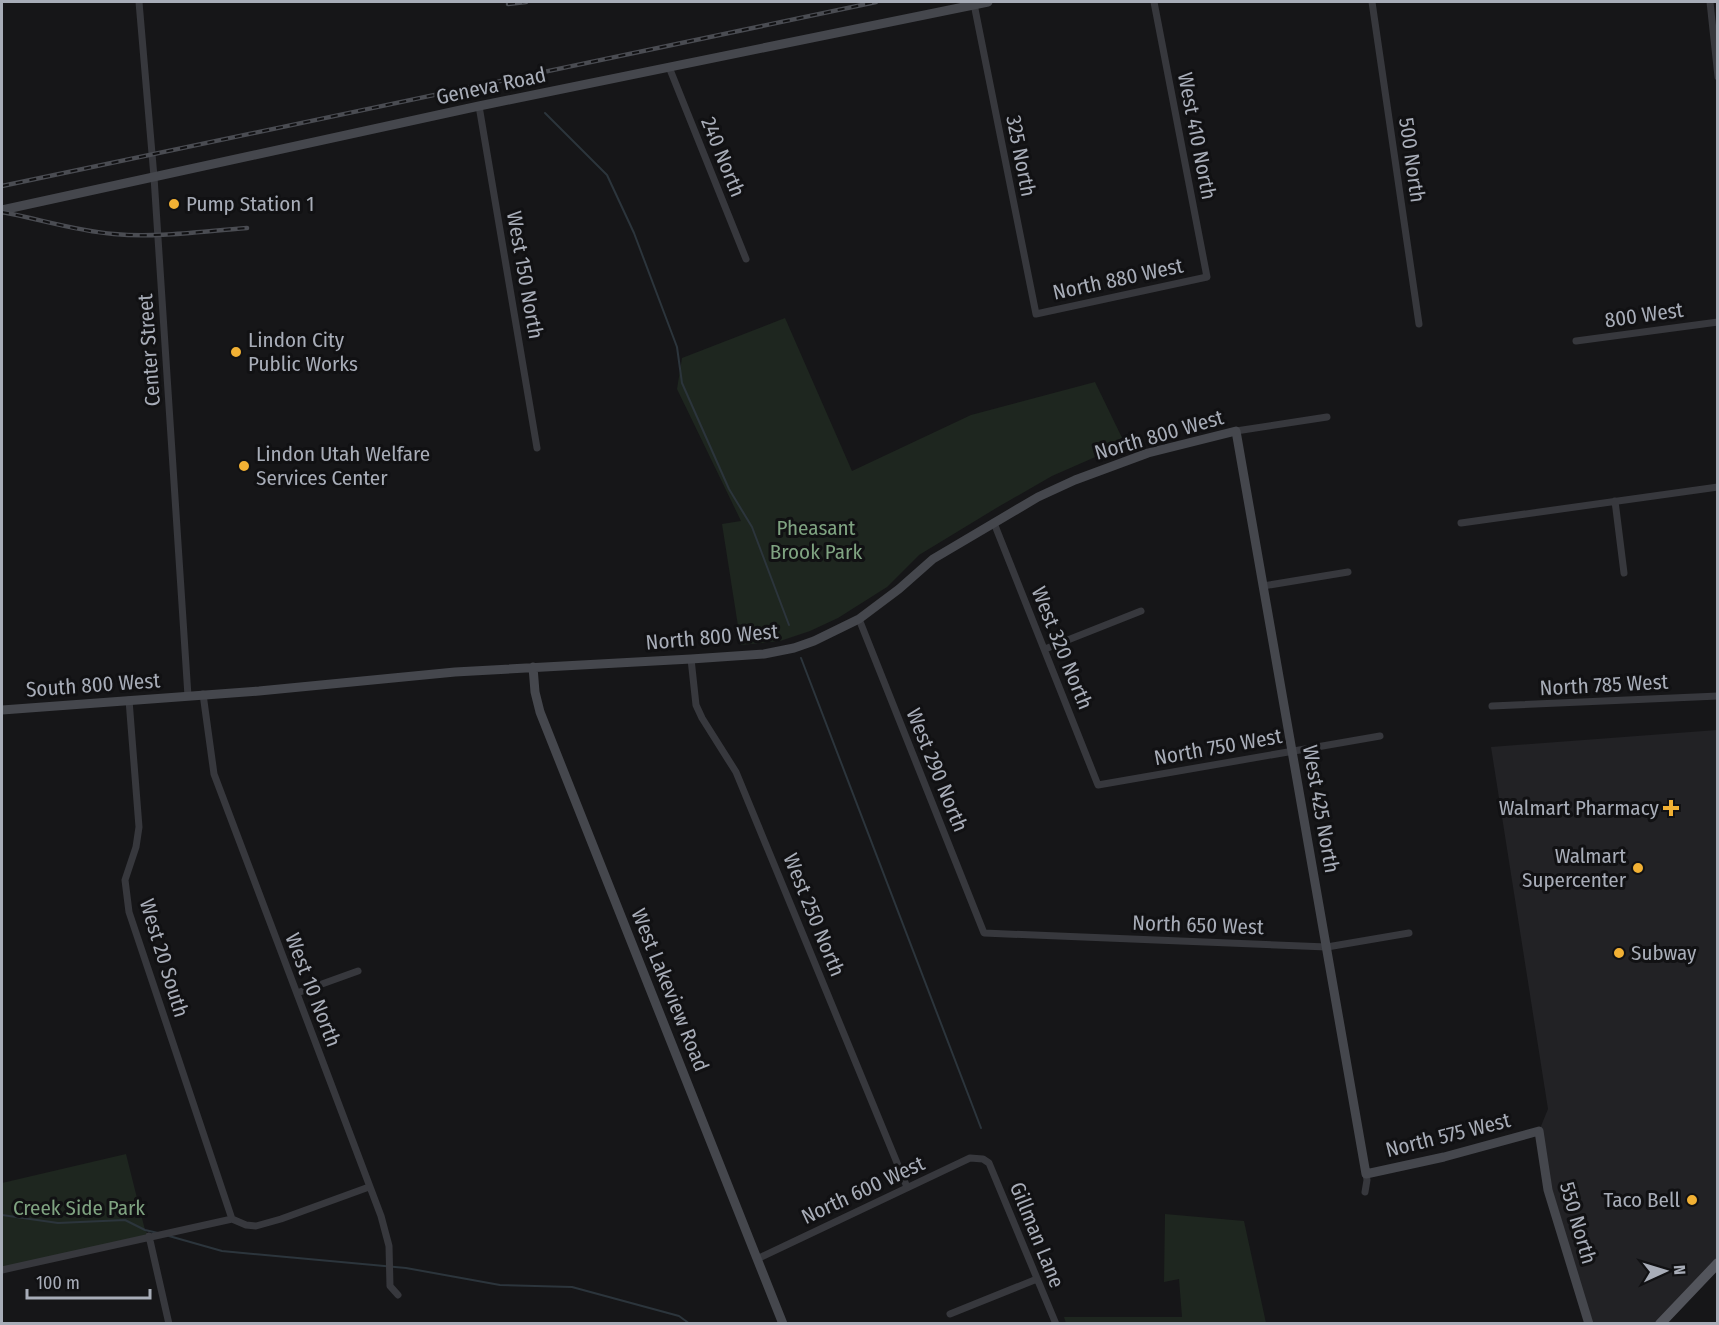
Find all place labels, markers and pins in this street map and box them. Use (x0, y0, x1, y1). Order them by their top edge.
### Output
place label: Pump Station 1 (186, 191, 315, 217)
marker: Pump Station 1 (167, 197, 181, 211)
place label: Lindon City Public Works (248, 327, 358, 377)
marker: Lindon City Public Works (229, 345, 243, 359)
place label: Lindon Utah Welfare Services Center (256, 441, 430, 491)
marker: Lindon Utah Welfare Services Center (237, 459, 251, 473)
place label: Walmart Pharmacy (1499, 795, 1660, 821)
marker: Walmart Pharmacy (1664, 801, 1678, 815)
place label: Walmart Supercenter (1522, 843, 1627, 893)
marker: Walmart Supercenter (1631, 861, 1645, 875)
place label: Subway (1631, 940, 1697, 966)
marker: Subway (1612, 946, 1626, 960)
place label: Taco Bell (1604, 1187, 1680, 1213)
marker: Taco Bell (1685, 1193, 1699, 1207)

